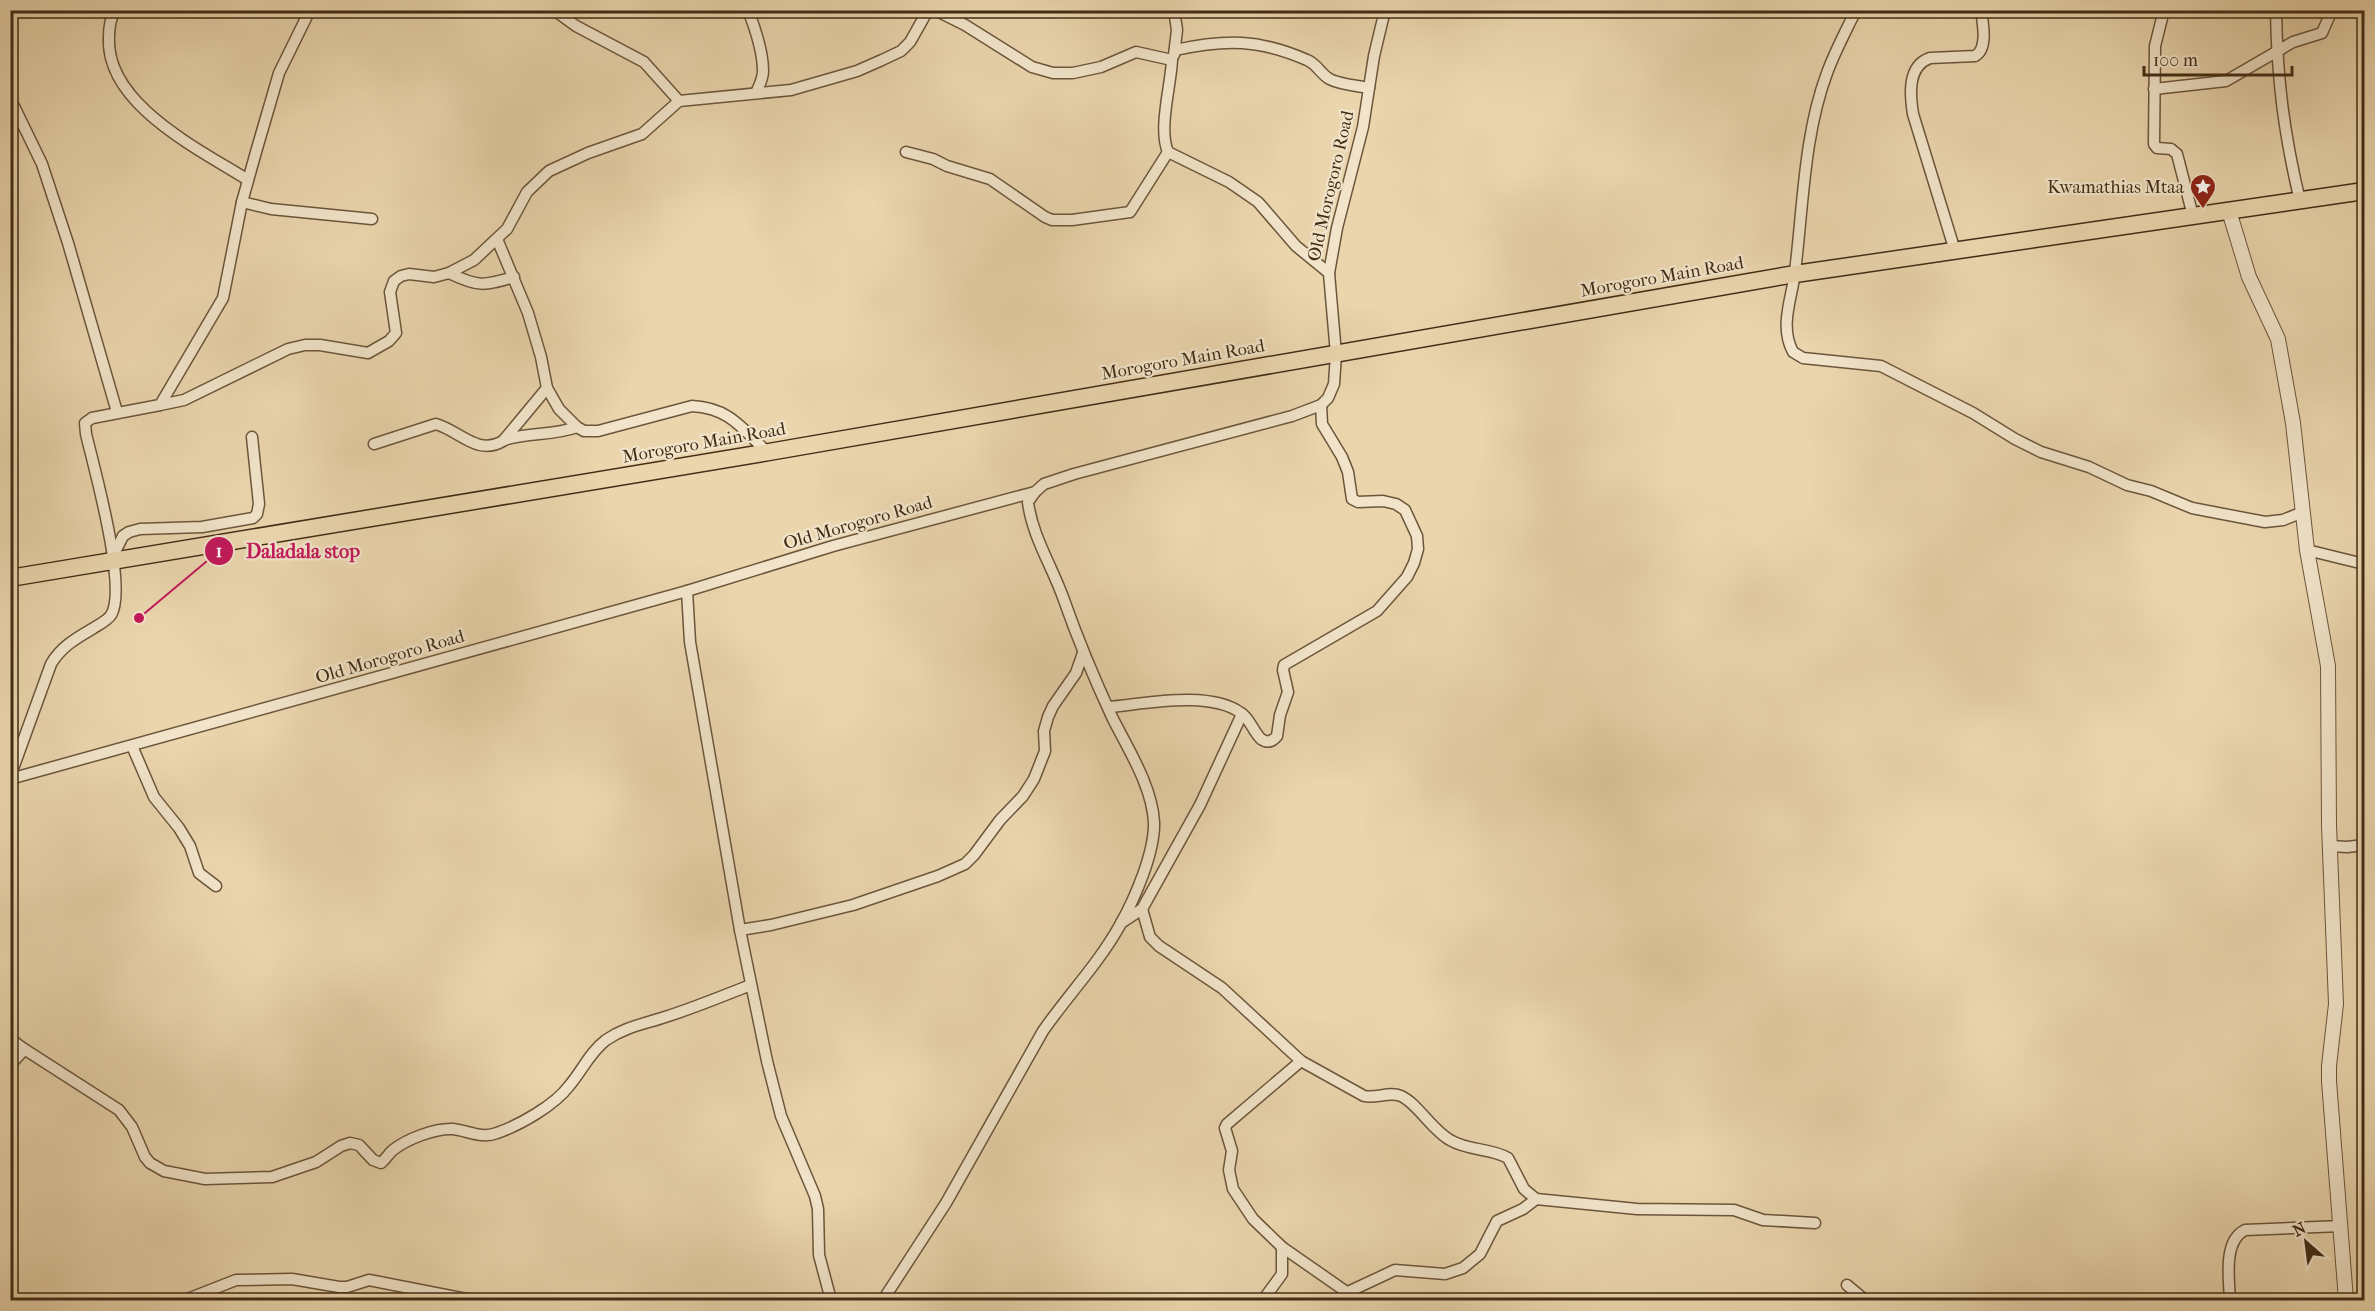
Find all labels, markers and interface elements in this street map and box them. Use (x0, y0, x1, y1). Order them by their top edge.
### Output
scale bar (2144, 39, 2292, 77)
text: 100 m (2153, 50, 2198, 71)
street label: Old Morogoro Road (1303, 108, 1359, 263)
place icon: Kwamathias Mtaa (2188, 172, 2218, 210)
place label: Kwamathias Mtaa (2047, 177, 2185, 198)
street label: Morogoro Main Road (1579, 252, 1746, 302)
street label: Morogoro Main Road (1100, 335, 1267, 385)
street label: Morogoro Main Road (621, 418, 788, 468)
street label: Old Morogoro Road (781, 492, 935, 554)
callout: Daladala stop (204, 532, 372, 570)
text: Daladala stop (246, 540, 360, 563)
text: 1 (216, 541, 222, 562)
street label: Old Morogoro Road (313, 626, 467, 688)
north arrow (2276, 1212, 2336, 1272)
text: N (2289, 1218, 2310, 1240)

